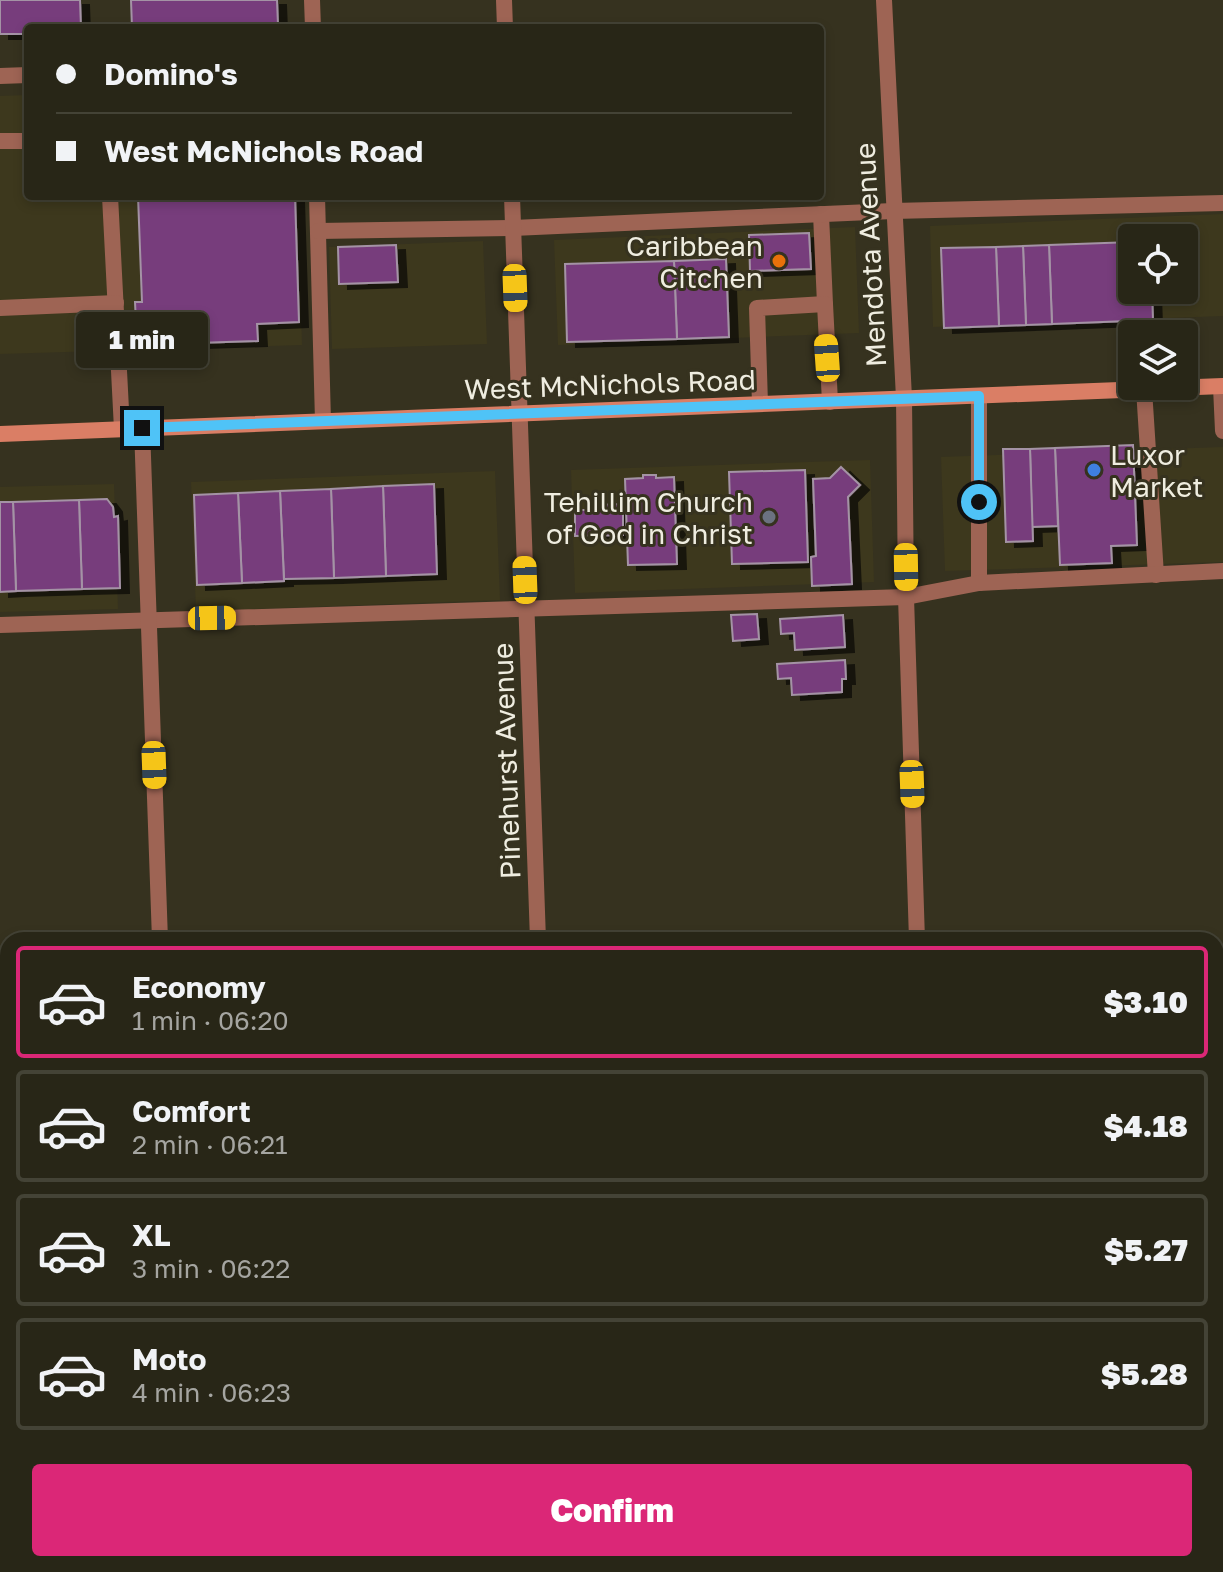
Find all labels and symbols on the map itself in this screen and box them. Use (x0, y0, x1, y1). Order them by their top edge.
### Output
street label: Mendota Avenue (848, 142, 892, 368)
place label: Caribbean Citchen (626, 229, 763, 294)
marker: Caribbean Citchen (770, 252, 788, 270)
car (502, 264, 528, 312)
callout: 1 min (76, 312, 208, 368)
car (813, 333, 841, 383)
street label: West McNichols Road (464, 362, 756, 406)
route end (124, 410, 160, 446)
place label: Luxor Market (1110, 438, 1204, 503)
marker: Luxor Market (1085, 461, 1103, 479)
route start (961, 484, 997, 520)
place label: Tehillim Church of God in Christ (544, 485, 753, 550)
marker: Tehillim Church of God in Christ (760, 508, 778, 526)
car (894, 543, 918, 591)
car (512, 556, 538, 604)
car (188, 606, 236, 630)
street label: Pinehurst Avenue (485, 642, 527, 880)
car (141, 741, 167, 789)
car (899, 760, 925, 808)

